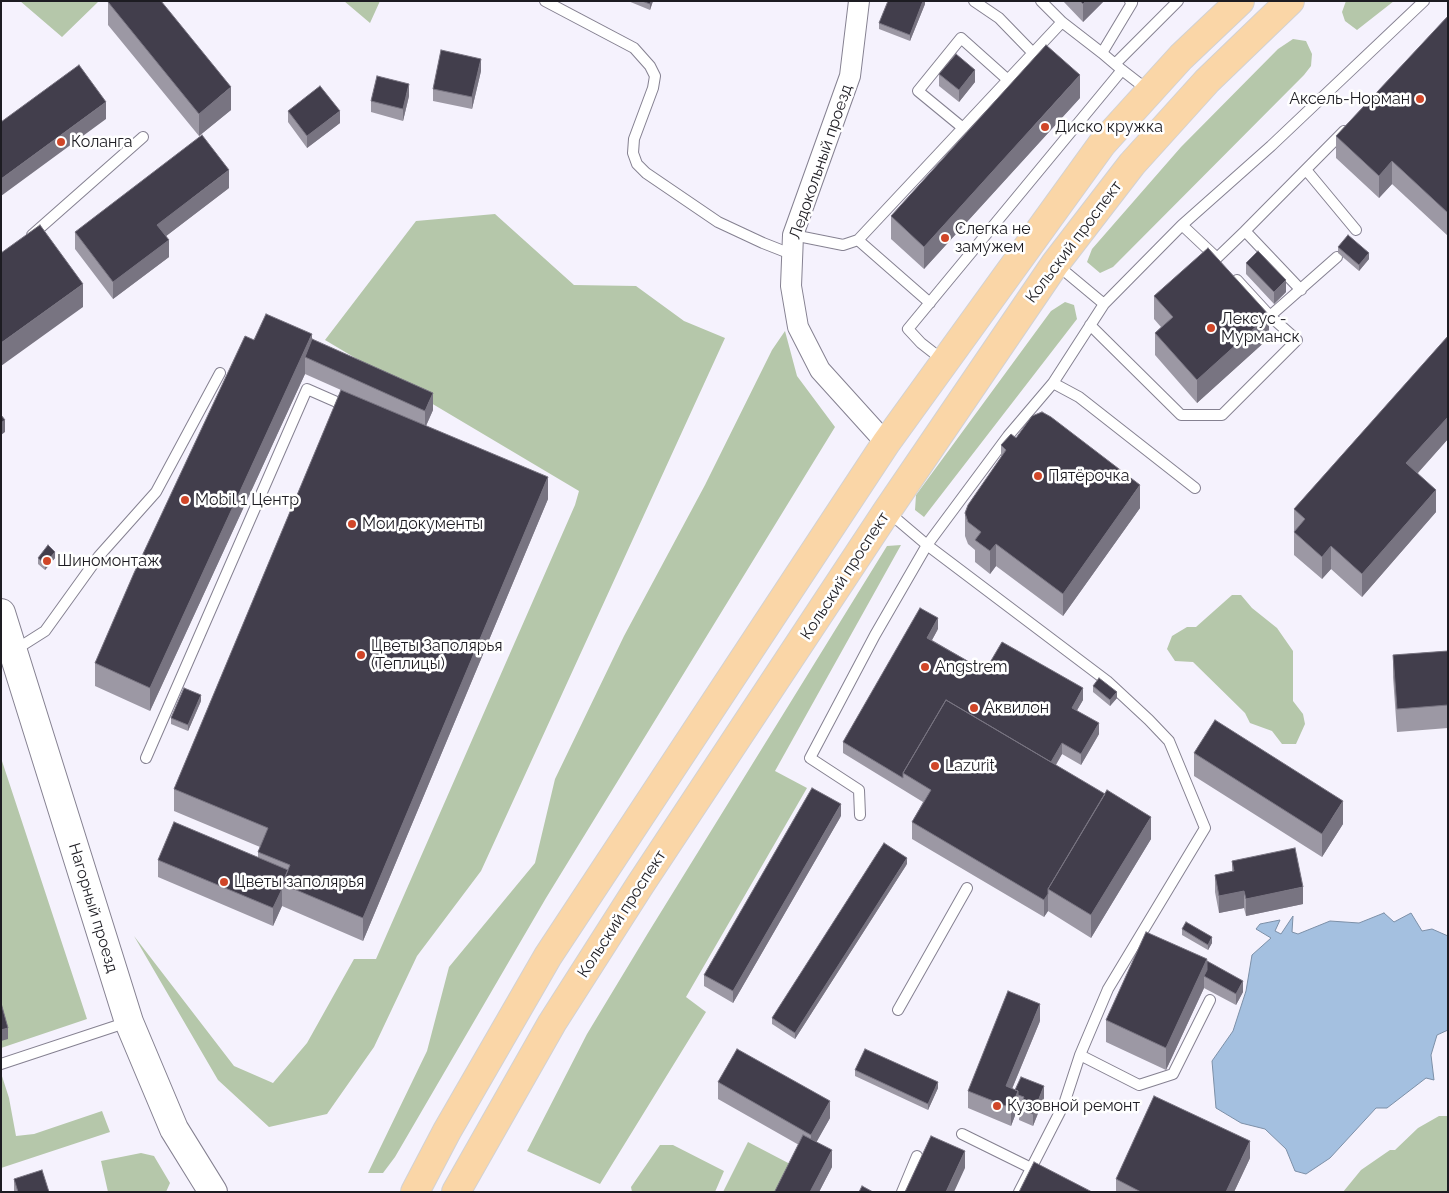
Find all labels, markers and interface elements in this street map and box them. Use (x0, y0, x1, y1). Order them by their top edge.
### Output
street label: Ледокольный проезд (785, 82, 857, 242)
place label: Аксель-Норман (1289, 89, 1410, 109)
marker: Аксель-Норман (1414, 93, 1426, 105)
place label: Диско кружка (1055, 117, 1163, 137)
marker: Диско кружка (1039, 121, 1051, 133)
place label: Коланга (71, 132, 133, 152)
marker: Коланга (55, 136, 67, 148)
street label: Кольский проспект (1022, 177, 1126, 307)
place label: Слегка не замужем (955, 219, 1031, 257)
marker: Слегка не замужем (939, 232, 951, 244)
place label: Лексус - Мурманск (1221, 309, 1300, 347)
marker: Лексус - Мурманск (1205, 322, 1217, 334)
place label: Пятёрочка (1048, 466, 1129, 486)
marker: Пятёрочка (1032, 470, 1044, 482)
place label: Mobil 1 Центр (195, 490, 299, 510)
marker: Mobil 1 Центр (179, 494, 191, 506)
street label: Кольский проспект (797, 509, 893, 643)
place label: Мои документы (362, 514, 483, 534)
marker: Мои документы (346, 518, 358, 530)
place label: Шиномонтаж (57, 551, 160, 571)
marker: Шиномонтаж (41, 555, 53, 567)
place label: Цветы Заполярья (Теплицы) (371, 636, 503, 674)
marker: Цветы Заполярья (Теплицы) (355, 649, 367, 661)
place label: Angstrem (935, 657, 1008, 677)
marker: Angstrem (919, 661, 931, 673)
place label: Аквилон (984, 698, 1049, 718)
marker: Аквилон (968, 702, 980, 714)
place label: Lazurit (945, 756, 995, 776)
marker: Lazurit (929, 760, 941, 772)
street label: Нагорный проезд (64, 841, 122, 975)
street label: Кольский проспект (574, 847, 670, 981)
place label: Цветы заполярья (234, 872, 364, 892)
marker: Цветы заполярья (218, 876, 230, 888)
place label: Кузовной ремонт (1007, 1096, 1140, 1116)
marker: Кузовной ремонт (991, 1100, 1003, 1112)

